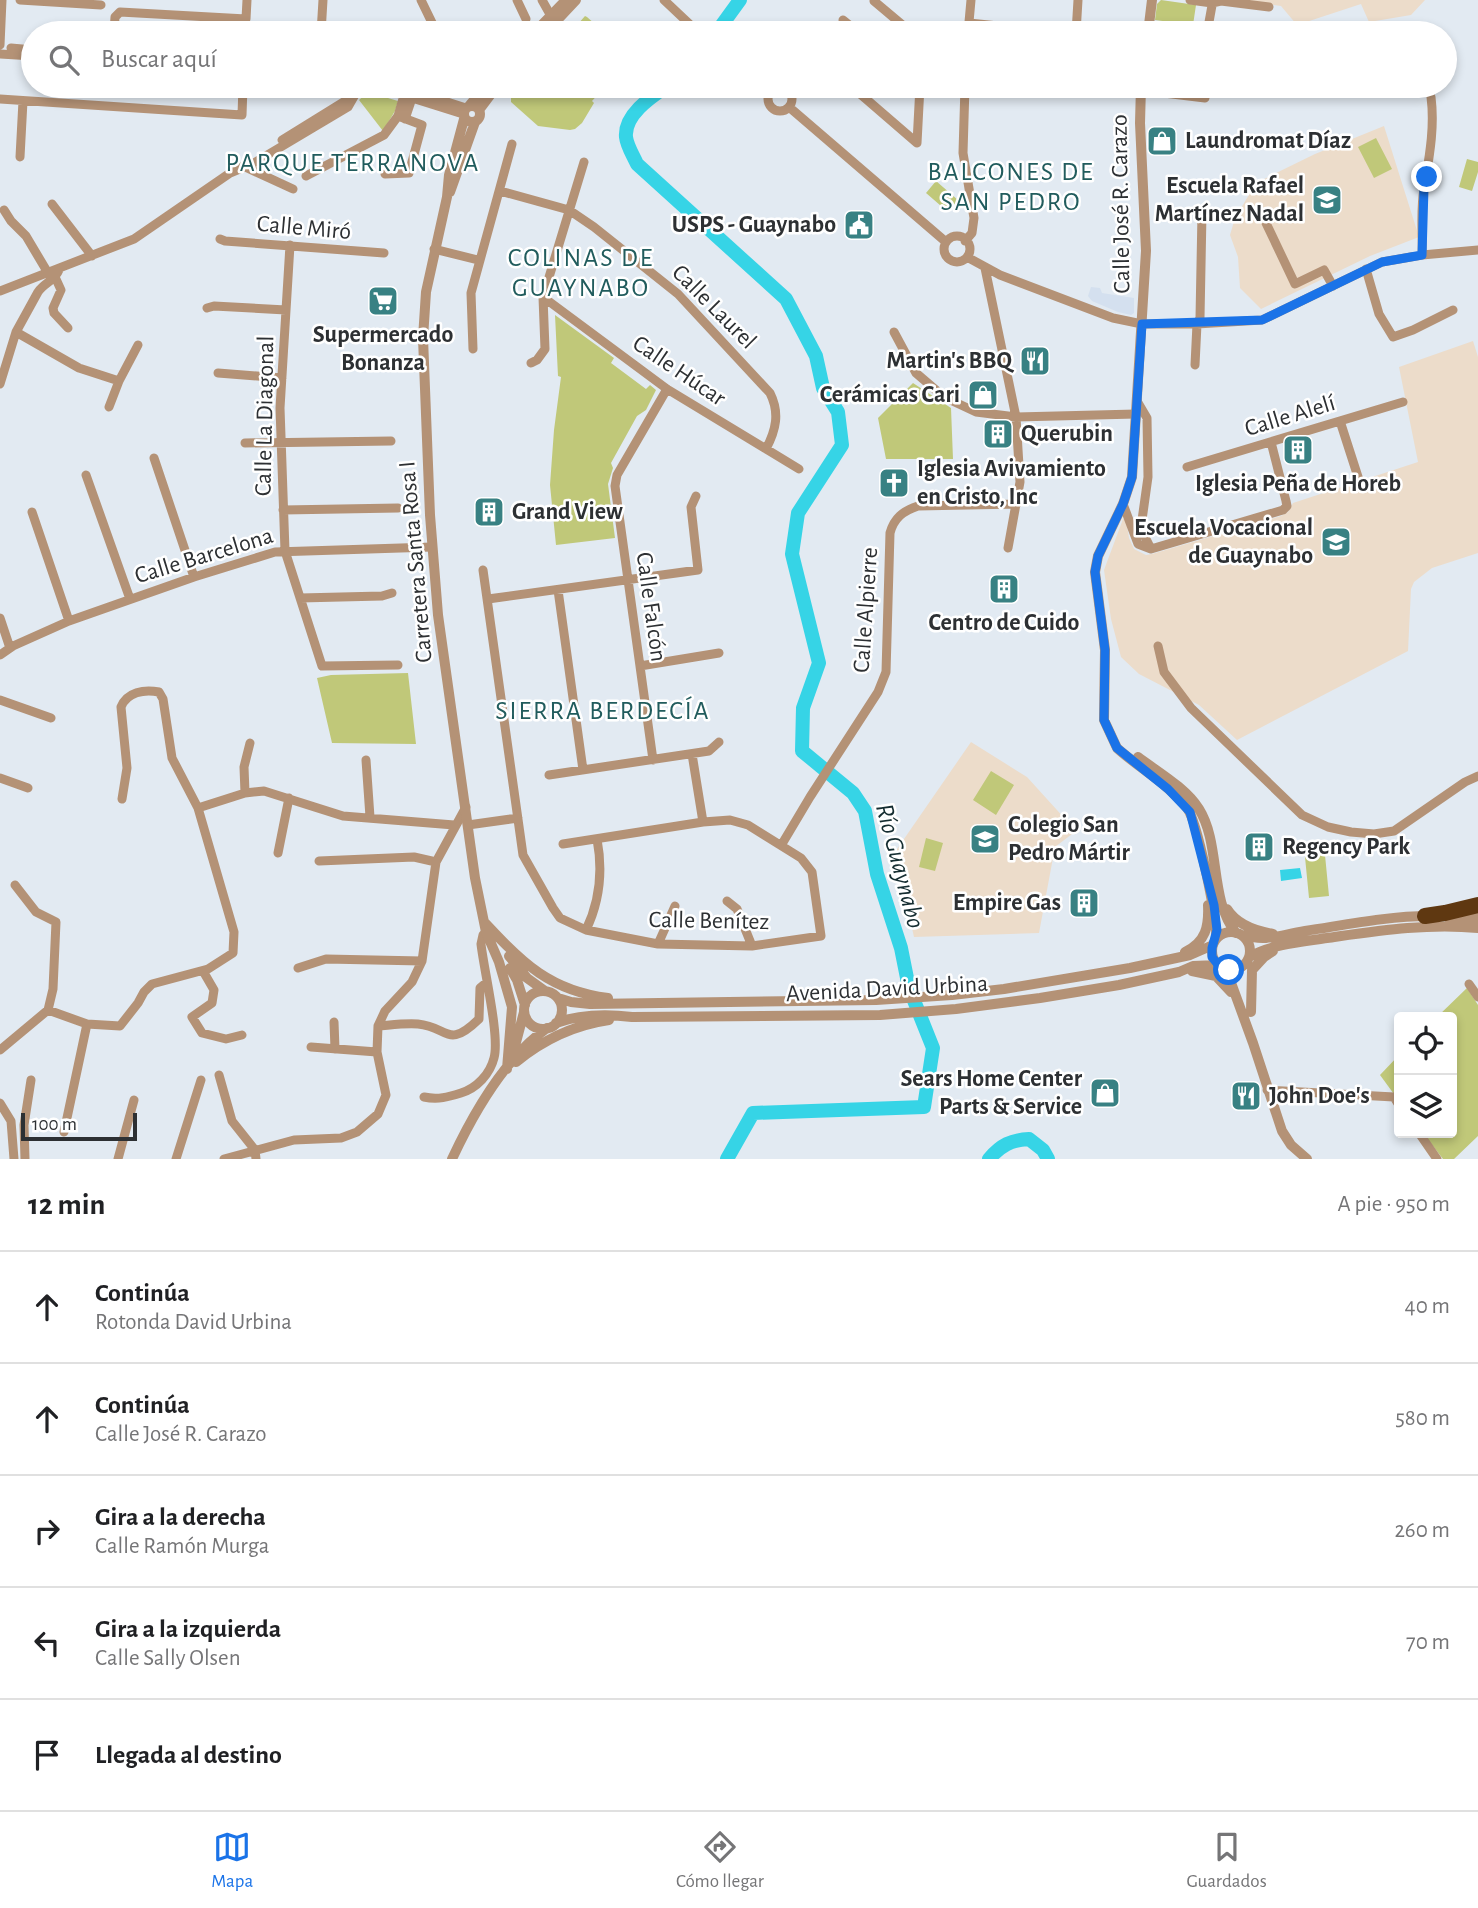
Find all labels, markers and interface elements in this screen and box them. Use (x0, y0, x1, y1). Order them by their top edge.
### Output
search box (21, 21, 1457, 98)
icon: search (45, 41, 83, 79)
text: Buscar aquí (101, 46, 217, 72)
street label: Calle José R. Carazo (1107, 114, 1135, 294)
shop icon: Laundromat Díaz (1145, 124, 1179, 158)
place label: Laundromat Díaz (1185, 129, 1351, 153)
district label: PARQUE TERRANOVA (226, 150, 480, 176)
district label: BALCONES DE SAN PEDRO (927, 159, 1095, 215)
route end (1411, 161, 1442, 192)
place label: Escuela Rafael Martínez Nadal (1155, 174, 1304, 226)
school or university icon: Escuela Rafael Martínez Nadal (1310, 183, 1344, 217)
public building icon: USPS - Guaynabo (842, 208, 876, 242)
street label: Calle Miró (256, 212, 352, 244)
place label: USPS - Guaynabo (672, 213, 836, 237)
district label: COLINAS DE GUAYNABO (508, 245, 654, 301)
street label: Calle Laurel (667, 260, 761, 354)
supermarket icon: Supermercado Bonanza (366, 284, 400, 318)
place label: Supermercado Bonanza (313, 323, 453, 375)
street label: Calle Húcar (628, 331, 730, 411)
street label: Calle La Diagonal (252, 336, 278, 496)
restaurant icon: Martin's BBQ (1018, 344, 1052, 378)
place label: Martin's BBQ (886, 349, 1014, 373)
shop icon: Cerámicas Cari (966, 378, 1000, 412)
place label: Cerámicas Cari (820, 383, 960, 407)
street label: Calle Alelí (1242, 391, 1338, 441)
building icon: Querubin (981, 417, 1015, 451)
place label: Querubin (1021, 422, 1113, 446)
building icon: Iglesia Peña de Horeb (1281, 433, 1315, 467)
place label: Iglesia Avivamiento en Cristo, Inc (917, 457, 1106, 509)
street label: Carretera Santa Rosa I (395, 460, 437, 664)
church icon: Iglesia Avivamiento en Cristo, Inc (877, 466, 911, 500)
place label: Iglesia Peña de Horeb (1195, 472, 1401, 496)
building icon: Grand View (472, 495, 506, 529)
place label: Grand View (512, 500, 623, 524)
place label: Escuela Vocacional de Guaynabo (1134, 516, 1313, 568)
street label: Calle Barcelona (132, 524, 276, 588)
school or university icon: Escuela Vocacional de Guaynabo (1319, 525, 1353, 559)
street label: Calle Alpierre (850, 546, 882, 674)
street label: Calle Falcón (631, 551, 671, 663)
building icon: Centro de Cuido (987, 572, 1021, 606)
place label: Centro de Cuido (929, 611, 1080, 635)
district label: SIERRA BERDECÍA (495, 696, 711, 724)
water label: Río Guaynabo (871, 801, 929, 931)
place label: Colegio San Pedro Mártir (1008, 813, 1130, 865)
school or university icon: Colegio San Pedro Mártir (968, 822, 1002, 856)
building icon: Regency Park (1242, 830, 1276, 864)
place label: Regency Park (1282, 835, 1410, 859)
building icon: Empire Gas (1067, 886, 1101, 920)
place label: Empire Gas (953, 891, 1061, 915)
street label: Calle Benítez (648, 908, 770, 934)
route start (1213, 954, 1244, 985)
street label: Avenida David Urbina (785, 972, 989, 1006)
map controls (1394, 1012, 1457, 1138)
button: locate (1394, 1012, 1457, 1075)
place label: Sears Home Center Parts & Service (901, 1067, 1083, 1119)
button: layers (1394, 1075, 1457, 1138)
shop icon: Sears Home Center Parts & Service (1088, 1076, 1122, 1110)
restaurant icon: John Doe's (1229, 1079, 1263, 1113)
place label: John Doe's (1269, 1084, 1370, 1108)
scale bar (21, 1110, 136, 1142)
text: 100 m (32, 1115, 77, 1134)
text: 12 min (28, 1190, 105, 1220)
text: A pie · 950 m (1337, 1193, 1450, 1216)
text: Continúa (95, 1280, 190, 1306)
icon: ahead (28, 1288, 66, 1326)
text: 40 m (1405, 1295, 1450, 1318)
text: Rotonda David Urbina (95, 1311, 292, 1334)
text: Continúa (95, 1392, 190, 1418)
icon: ahead (28, 1400, 66, 1438)
text: 580 m (1395, 1407, 1450, 1430)
text: Calle José R. Carazo (95, 1423, 267, 1446)
text: Gira a la derecha (95, 1504, 266, 1530)
icon: right (28, 1512, 66, 1550)
text: 260 m (1394, 1519, 1450, 1542)
text: Calle Ramón Murga (95, 1535, 269, 1558)
text: Gira a la izquierda (95, 1616, 281, 1642)
icon: left (28, 1624, 66, 1662)
text: 70 m (1406, 1631, 1450, 1654)
text: Calle Sally Olsen (95, 1647, 241, 1670)
icon: arrive (28, 1736, 66, 1774)
text: Llegada al destino (95, 1742, 282, 1768)
tab: Mapa (211, 1828, 253, 1893)
tab: Cómo llegar (676, 1828, 764, 1893)
tab: Guardados (1186, 1828, 1267, 1893)

